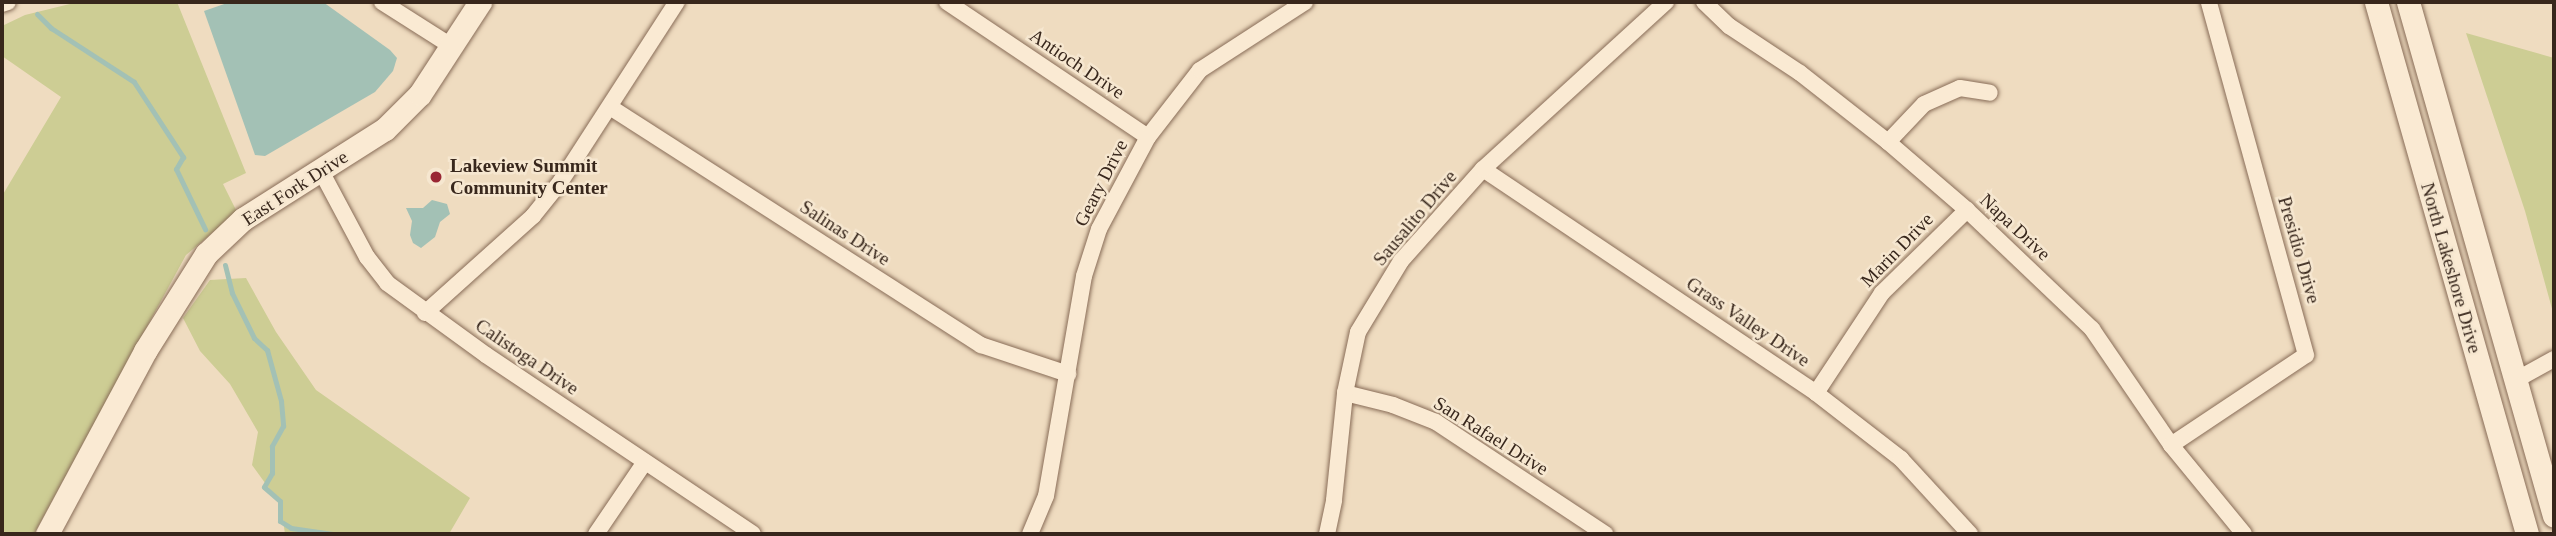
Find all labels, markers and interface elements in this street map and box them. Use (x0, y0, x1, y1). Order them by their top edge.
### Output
street label: Antioch Drive (1025, 24, 1129, 104)
street label: Geary Drive (1069, 136, 1133, 230)
street label: East Fork Drive (238, 145, 352, 231)
place label: Lakeview Summit Community Center (450, 155, 608, 199)
street label: Sausalito Drive (1368, 166, 1462, 270)
marker: Lakeview Summit Community Center (428, 169, 444, 185)
street label: North Lakeshore Drive (2416, 180, 2486, 356)
street label: Napa Drive (1975, 189, 2055, 265)
street label: Presidio Drive (2273, 194, 2325, 306)
street label: Salinas Drive (796, 195, 894, 271)
street label: Marin Drive (1856, 208, 1938, 292)
street label: Grass Valley Drive (1682, 272, 1814, 372)
street label: Calistoga Drive (471, 314, 583, 400)
street label: San Rafael Drive (1429, 392, 1553, 480)

